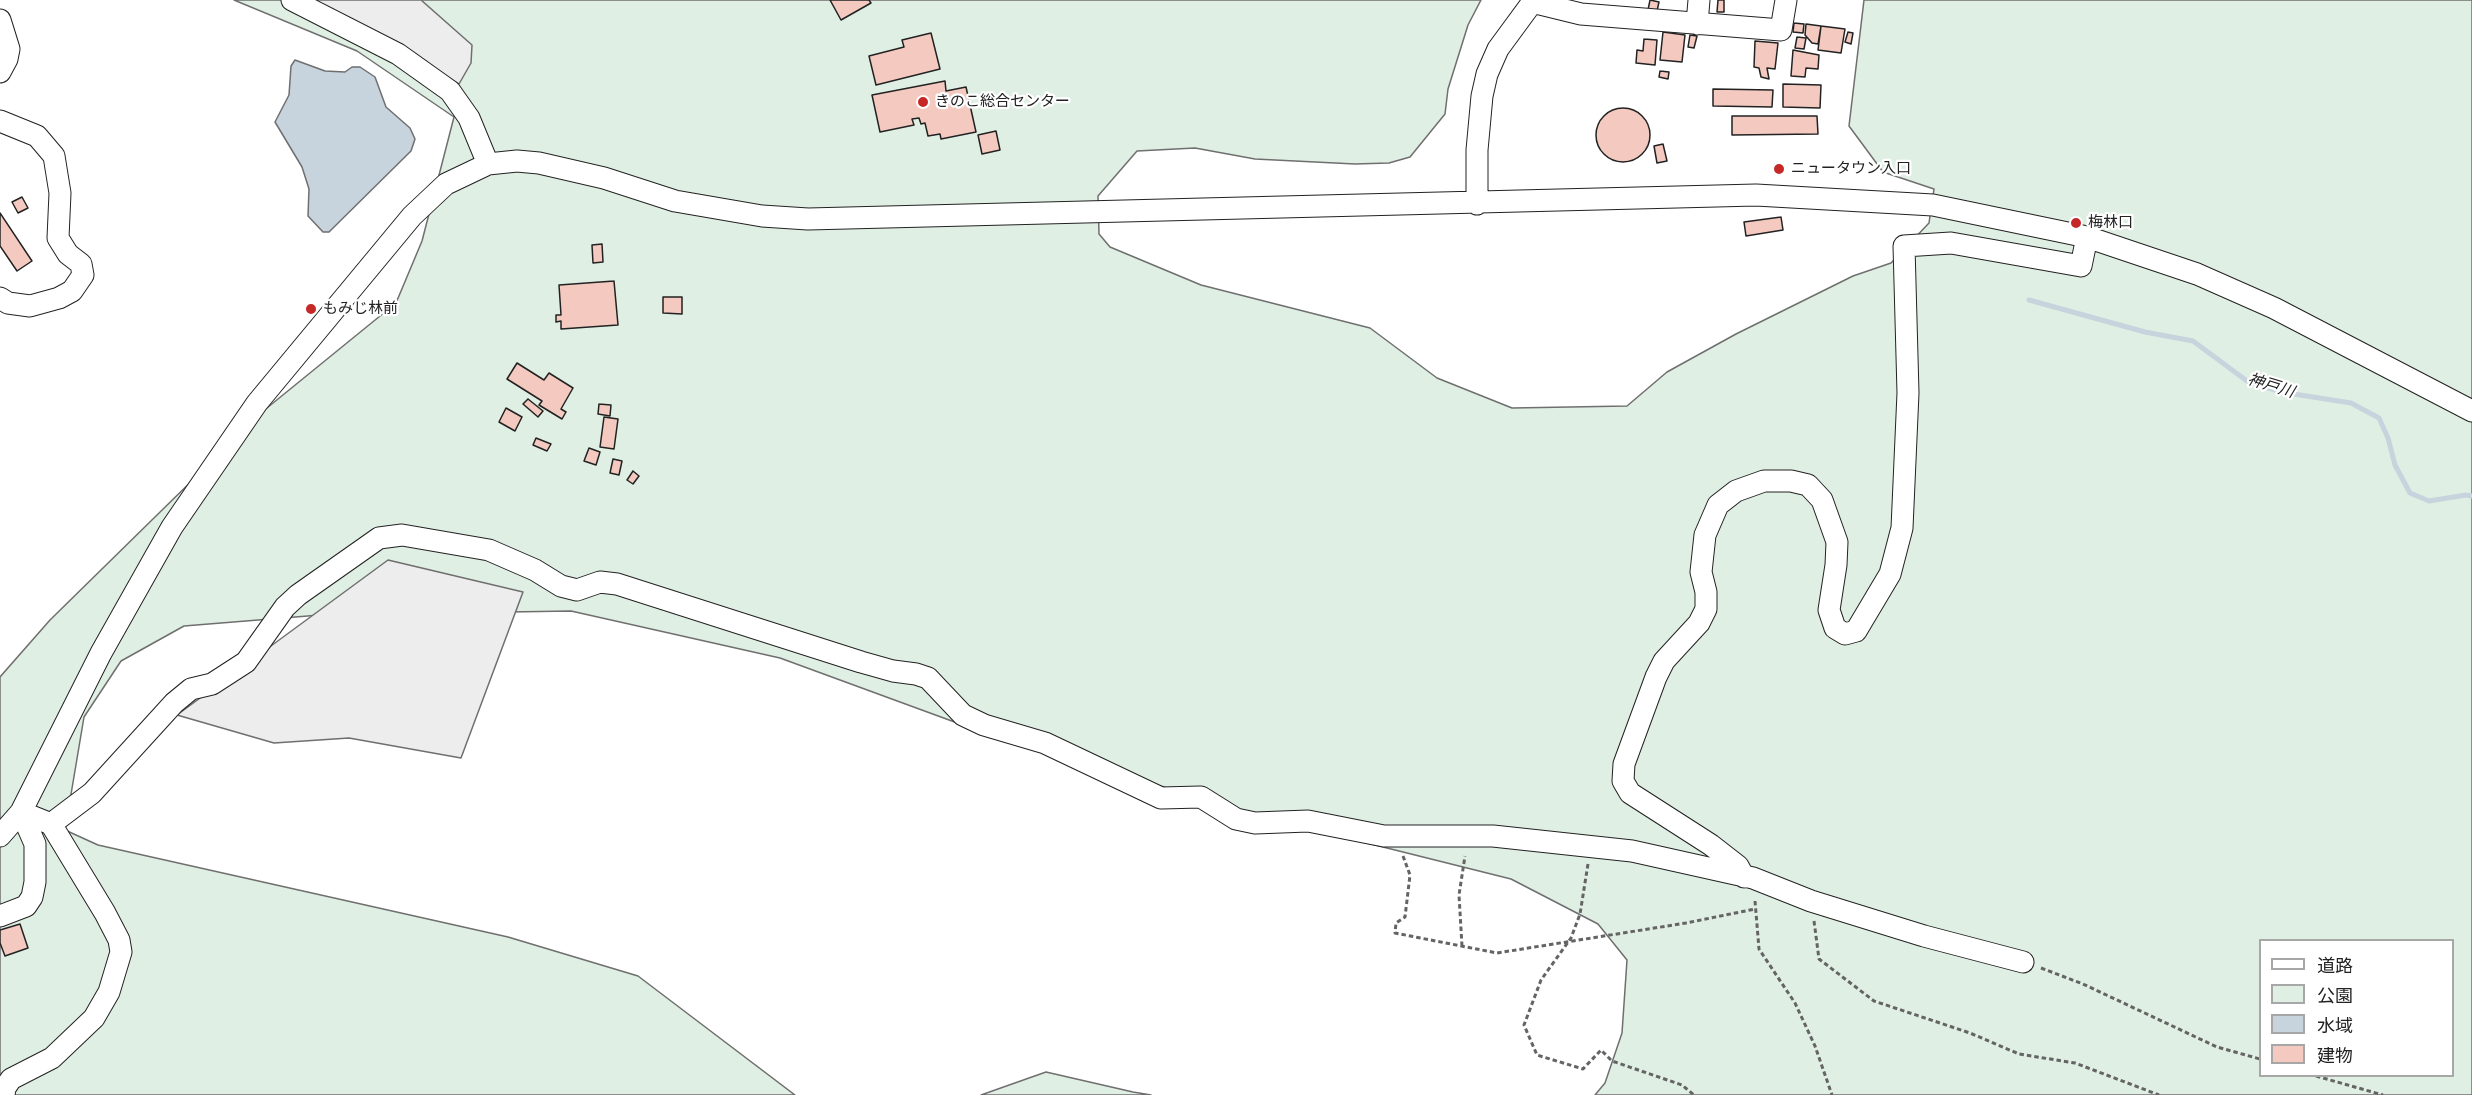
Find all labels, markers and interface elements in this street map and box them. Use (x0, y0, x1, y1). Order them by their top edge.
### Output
place label: きのこ総合センター (935, 93, 1070, 111)
marker: きのこ総合センター (916, 95, 930, 109)
place label: ニュータウン入口 (1791, 160, 1911, 178)
marker: ニュータウン入口 (1772, 162, 1786, 176)
place label: 梅林口 (2088, 214, 2133, 232)
marker: 梅林口 (2069, 216, 2083, 230)
place label: もみじ林前 (323, 300, 398, 318)
marker: もみじ林前 (304, 302, 318, 316)
water label: 神戸川 (2245, 370, 2297, 402)
legend (2259, 939, 2454, 1077)
text: 道路 (2317, 955, 2353, 977)
text: 公園 (2317, 985, 2353, 1007)
text: 水域 (2317, 1015, 2353, 1037)
text: 建物 (2317, 1045, 2353, 1067)

